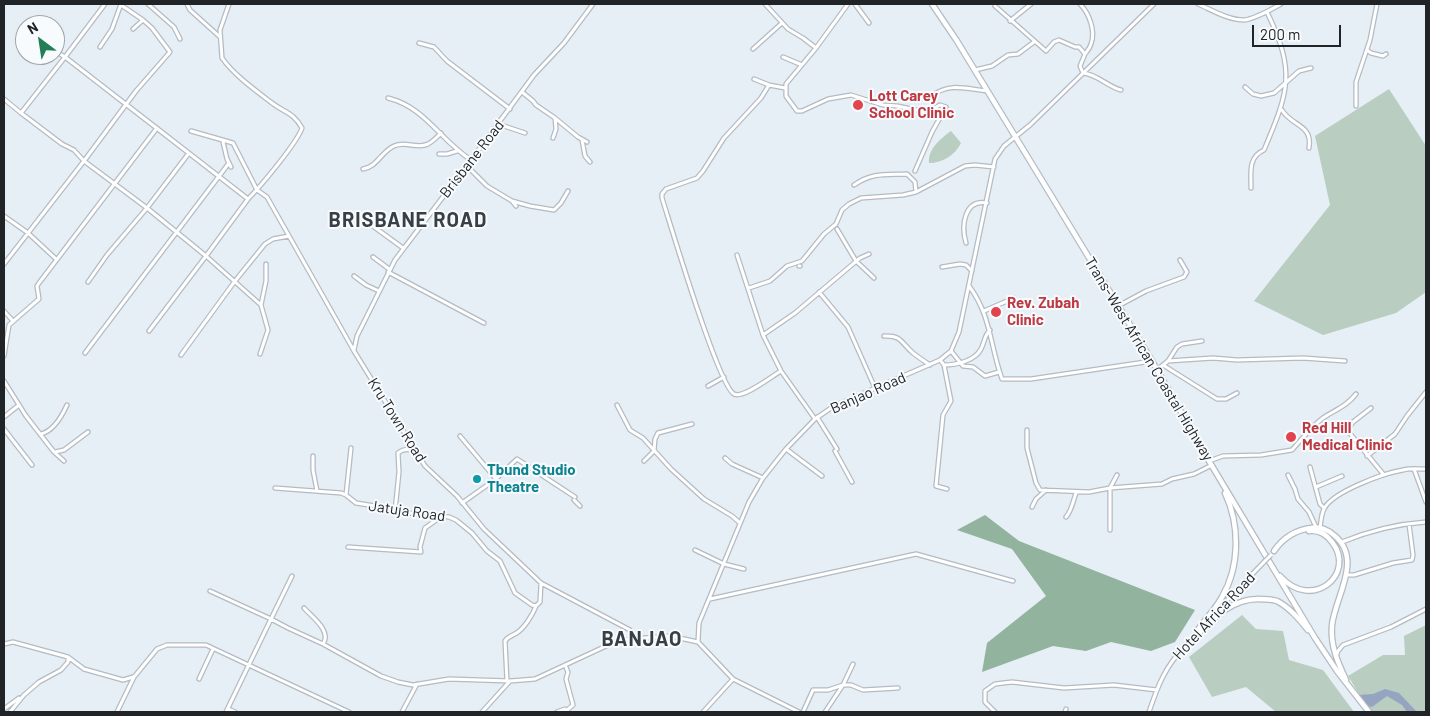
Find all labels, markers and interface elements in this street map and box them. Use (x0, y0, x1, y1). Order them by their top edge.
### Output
north arrow (15, 15, 65, 65)
scale bar (1255, 15, 1344, 47)
text: N (24, 18, 41, 37)
text: 200 m (1260, 25, 1300, 43)
place label: Lott Carey School Clinic (869, 87, 954, 122)
marker: Lott Carey School Clinic (851, 98, 865, 112)
street label: Brisbane Road (436, 116, 508, 202)
district label: BRISBANE ROAD (327, 208, 489, 232)
street label: Trans-West African Coastal Highway (1081, 254, 1217, 464)
place label: Rev. Zubah Clinic (1007, 294, 1079, 329)
marker: Rev. Zubah Clinic (989, 305, 1003, 319)
street label: Banjao Road (827, 368, 909, 418)
street label: Kru Town Road (364, 374, 430, 466)
place label: Red Hill Medical Clinic (1302, 419, 1393, 454)
marker: Red Hill Medical Clinic (1284, 430, 1298, 444)
place label: Tbund Studio Theatre (487, 461, 576, 496)
marker: Tbund Studio Theatre (471, 473, 483, 485)
street label: Jatuja Road (367, 497, 447, 525)
street label: Hotel Africa Road (1169, 569, 1259, 663)
district label: BANJAO (601, 627, 683, 651)

